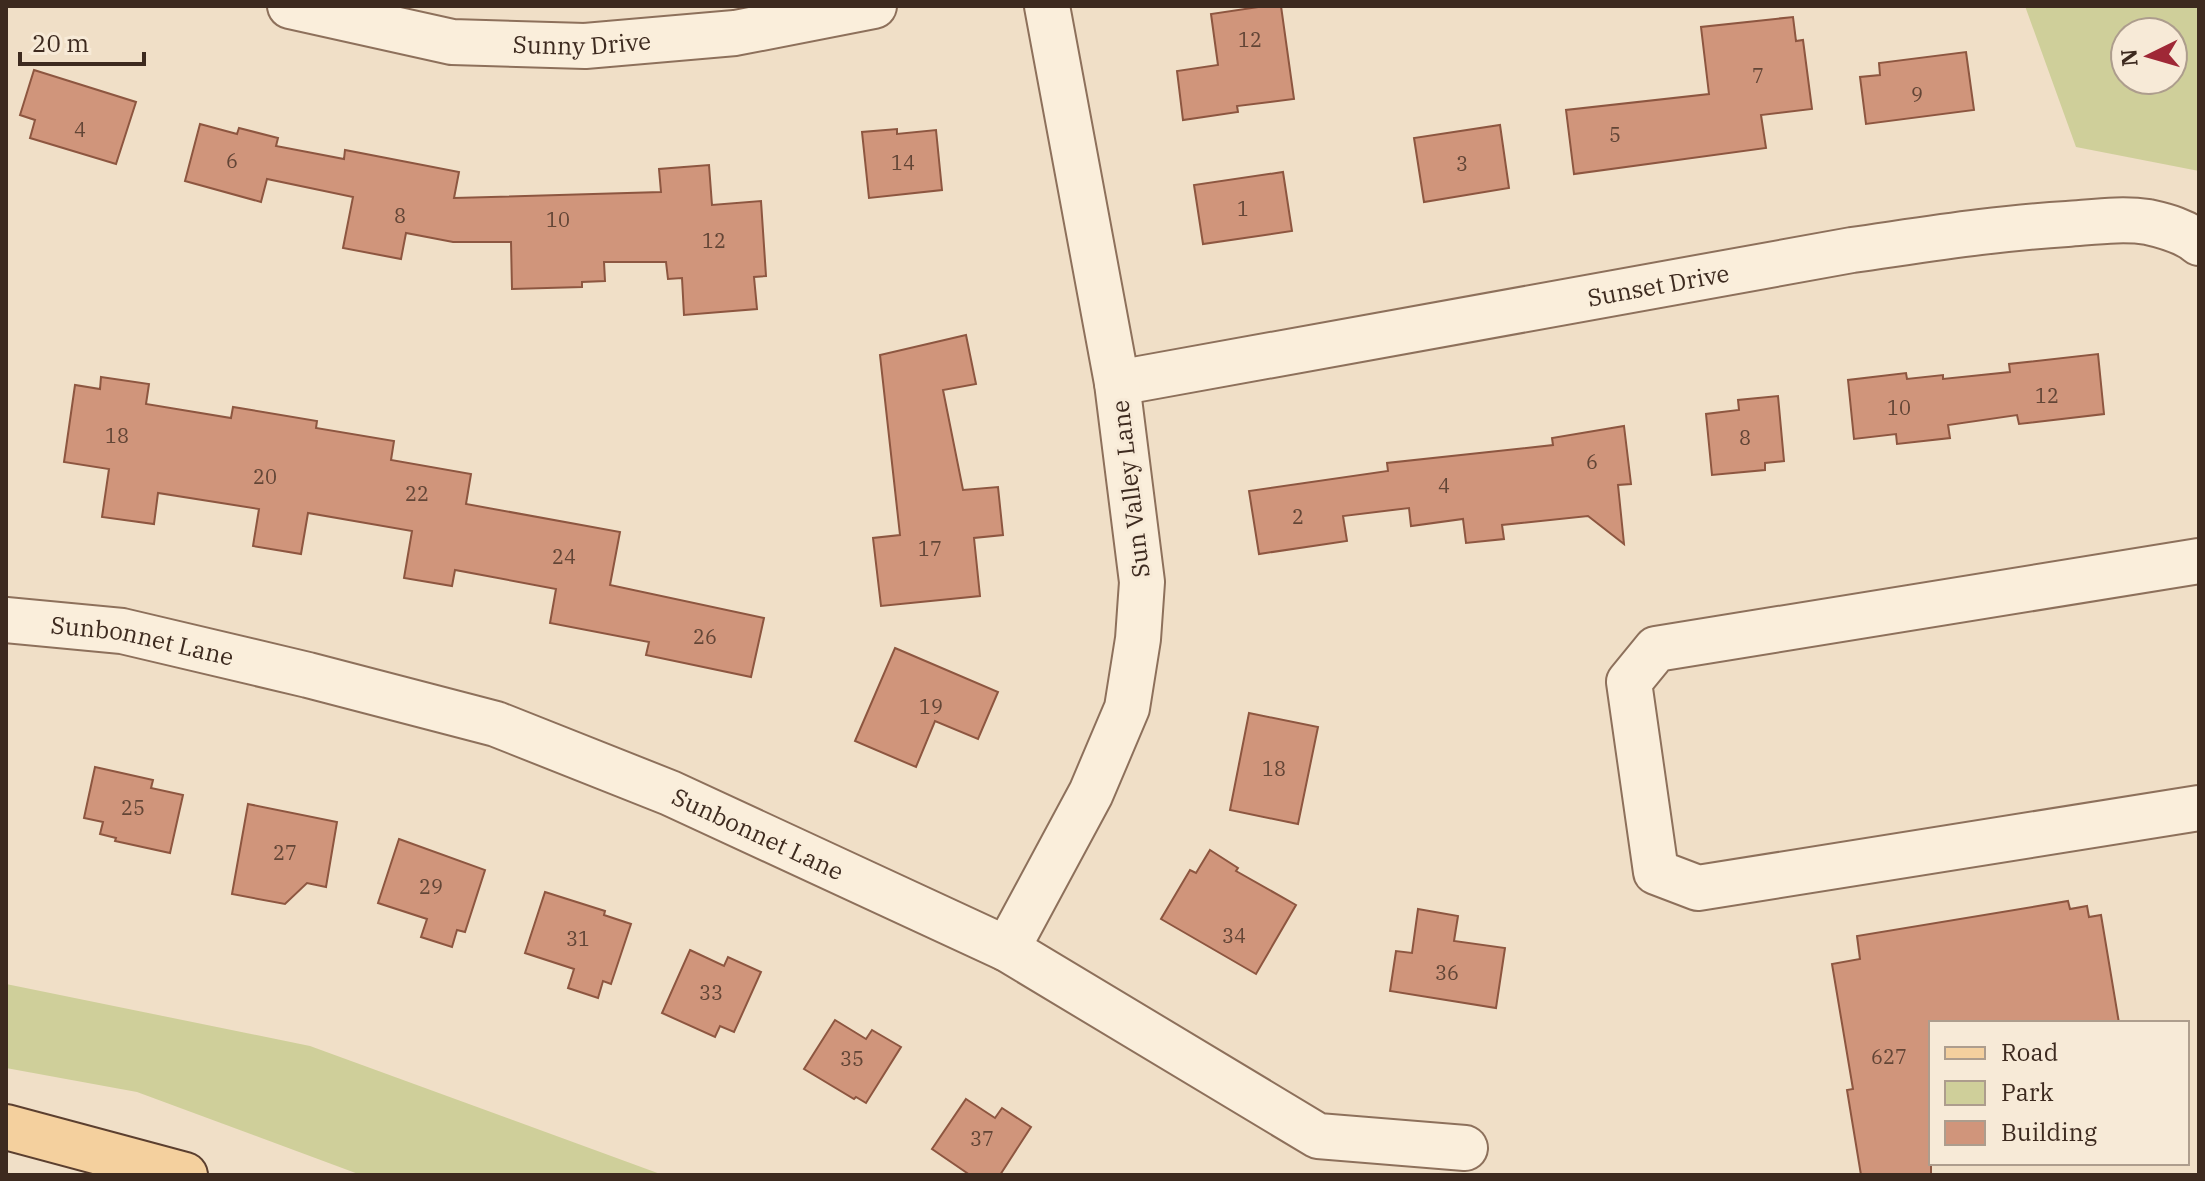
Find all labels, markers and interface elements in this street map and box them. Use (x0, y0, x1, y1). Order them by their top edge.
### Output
scale bar (20, 16, 144, 66)
north arrow (2109, 16, 2189, 96)
street label: Sunny Drive (512, 24, 652, 62)
house number: 12 (1238, 26, 1262, 53)
text: 20 m (32, 27, 89, 59)
text: N (2113, 48, 2144, 68)
house number: 7 (1752, 62, 1764, 89)
house number: 9 (1911, 81, 1923, 108)
house number: 4 (74, 116, 86, 143)
house number: 5 (1609, 121, 1621, 148)
house number: 6 (226, 147, 238, 174)
house number: 14 (891, 149, 915, 176)
house number: 3 (1456, 150, 1468, 177)
house number: 1 (1237, 195, 1249, 222)
house number: 8 (394, 202, 406, 229)
house number: 10 (546, 206, 570, 233)
house number: 12 (702, 227, 726, 254)
street label: Sunset Drive (1585, 257, 1732, 314)
house number: 12 (2035, 382, 2059, 409)
house number: 10 (1887, 394, 1911, 421)
street label: Sun Valley Lane (1103, 398, 1157, 580)
house number: 18 (105, 422, 129, 449)
house number: 8 (1739, 424, 1751, 451)
house number: 6 (1586, 448, 1598, 475)
house number: 20 (253, 463, 277, 490)
house number: 4 (1438, 472, 1450, 499)
house number: 22 (405, 480, 429, 507)
house number: 2 (1292, 503, 1304, 530)
house number: 17 (918, 535, 942, 562)
house number: 24 (552, 543, 576, 570)
street label: Sunbonnet Lane (49, 608, 237, 673)
house number: 26 (693, 623, 717, 650)
house number: 19 (919, 693, 943, 720)
house number: 18 (1262, 755, 1286, 782)
street label: Sunbonnet Lane (667, 780, 849, 887)
house number: 25 (121, 794, 145, 821)
house number: 27 (273, 839, 297, 866)
house number: 29 (419, 873, 443, 900)
house number: 34 (1222, 922, 1246, 949)
house number: 31 (566, 925, 590, 952)
house number: 36 (1435, 959, 1459, 986)
house number: 33 (699, 979, 723, 1006)
legend (1929, 1021, 2189, 1165)
text: Road (2001, 1036, 2058, 1068)
house number: 627 (1871, 1043, 1907, 1070)
house number: 35 (840, 1045, 864, 1072)
text: Park (2001, 1076, 2053, 1108)
text: Building (2001, 1116, 2097, 1148)
house number: 37 (970, 1125, 994, 1152)

